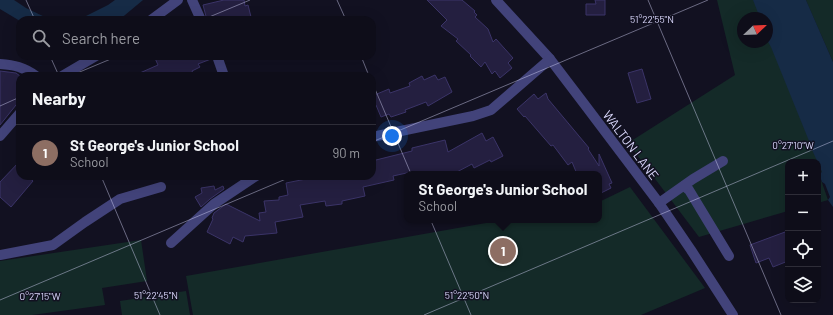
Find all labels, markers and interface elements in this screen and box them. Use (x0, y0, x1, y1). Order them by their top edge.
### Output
north arrow (737, 12, 773, 48)
text: 51°22'55"N (630, 13, 674, 25)
search box (16, 16, 376, 60)
icon: search (30, 27, 52, 49)
text: Search here (62, 29, 140, 47)
text: Nearby (32, 88, 86, 108)
street label: WALTON LANE (600, 107, 662, 183)
your location (382, 126, 402, 146)
text: St George's Junior School (70, 136, 239, 154)
text: 0°27'10"W (772, 139, 814, 151)
text: 1 (43, 145, 47, 161)
text: 90 m (333, 145, 360, 161)
text: School (70, 154, 108, 170)
map controls (785, 159, 821, 303)
button: + (785, 159, 821, 195)
popup (404, 171, 602, 223)
text: St George's Junior School (419, 180, 587, 198)
button: − (785, 195, 821, 231)
text: School (419, 198, 457, 214)
button: locate (785, 231, 821, 267)
pin: 1 (490, 236, 516, 266)
button: layers (785, 267, 821, 303)
text: 51°22'45"N (134, 289, 178, 301)
text: 51°22'50"N (445, 289, 489, 301)
text: 0°27'15"W (20, 290, 61, 302)

